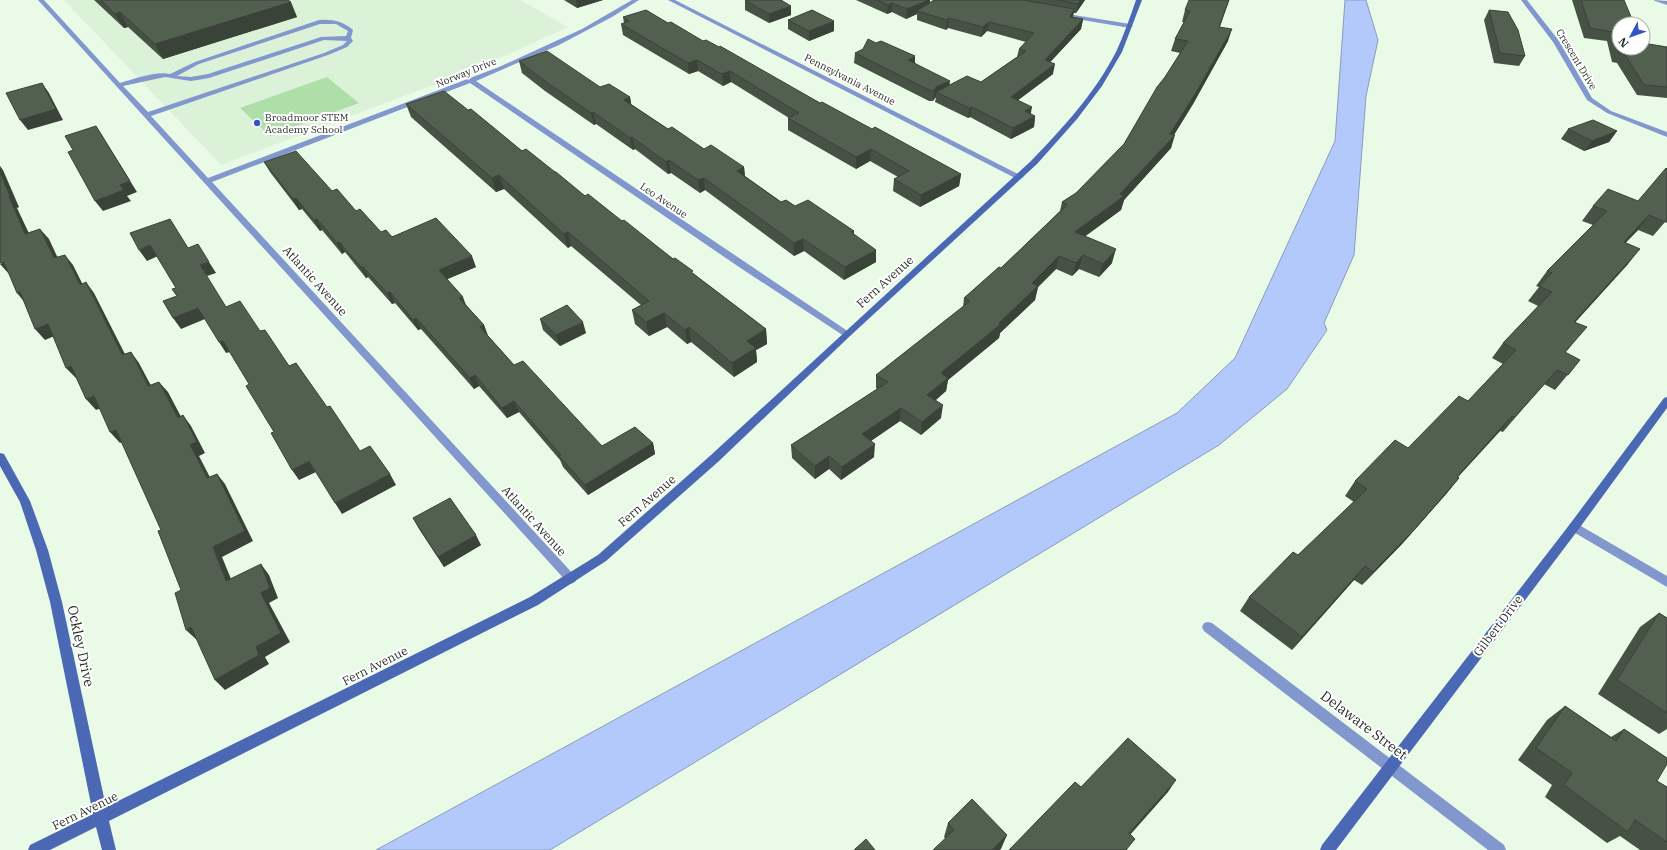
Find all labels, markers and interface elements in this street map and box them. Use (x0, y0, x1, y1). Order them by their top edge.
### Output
north arrow (1611, 16, 1651, 56)
street label: Crescent Drive (1553, 26, 1600, 92)
text: N (1615, 34, 1632, 50)
street label: Pennsylvania Avenue (802, 51, 897, 108)
street label: Norway Drive (434, 54, 498, 90)
place label: Broadmoor STEM Academy School (265, 111, 349, 136)
marker: Broadmoor STEM Academy School (252, 118, 262, 128)
street label: Leo Avenue (638, 180, 690, 221)
street label: Atlantic Avenue (280, 242, 351, 319)
street label: Fern Avenue (853, 252, 916, 311)
street label: Fern Avenue (615, 472, 679, 530)
street label: Atlantic Avenue (499, 482, 570, 559)
street label: Gilbert Drive (1470, 592, 1525, 659)
street label: Ockley Drive (64, 603, 98, 689)
street label: Fern Avenue (340, 643, 410, 688)
street label: Delaware Street (1317, 687, 1411, 763)
street label: Fern Avenue (49, 788, 120, 833)

